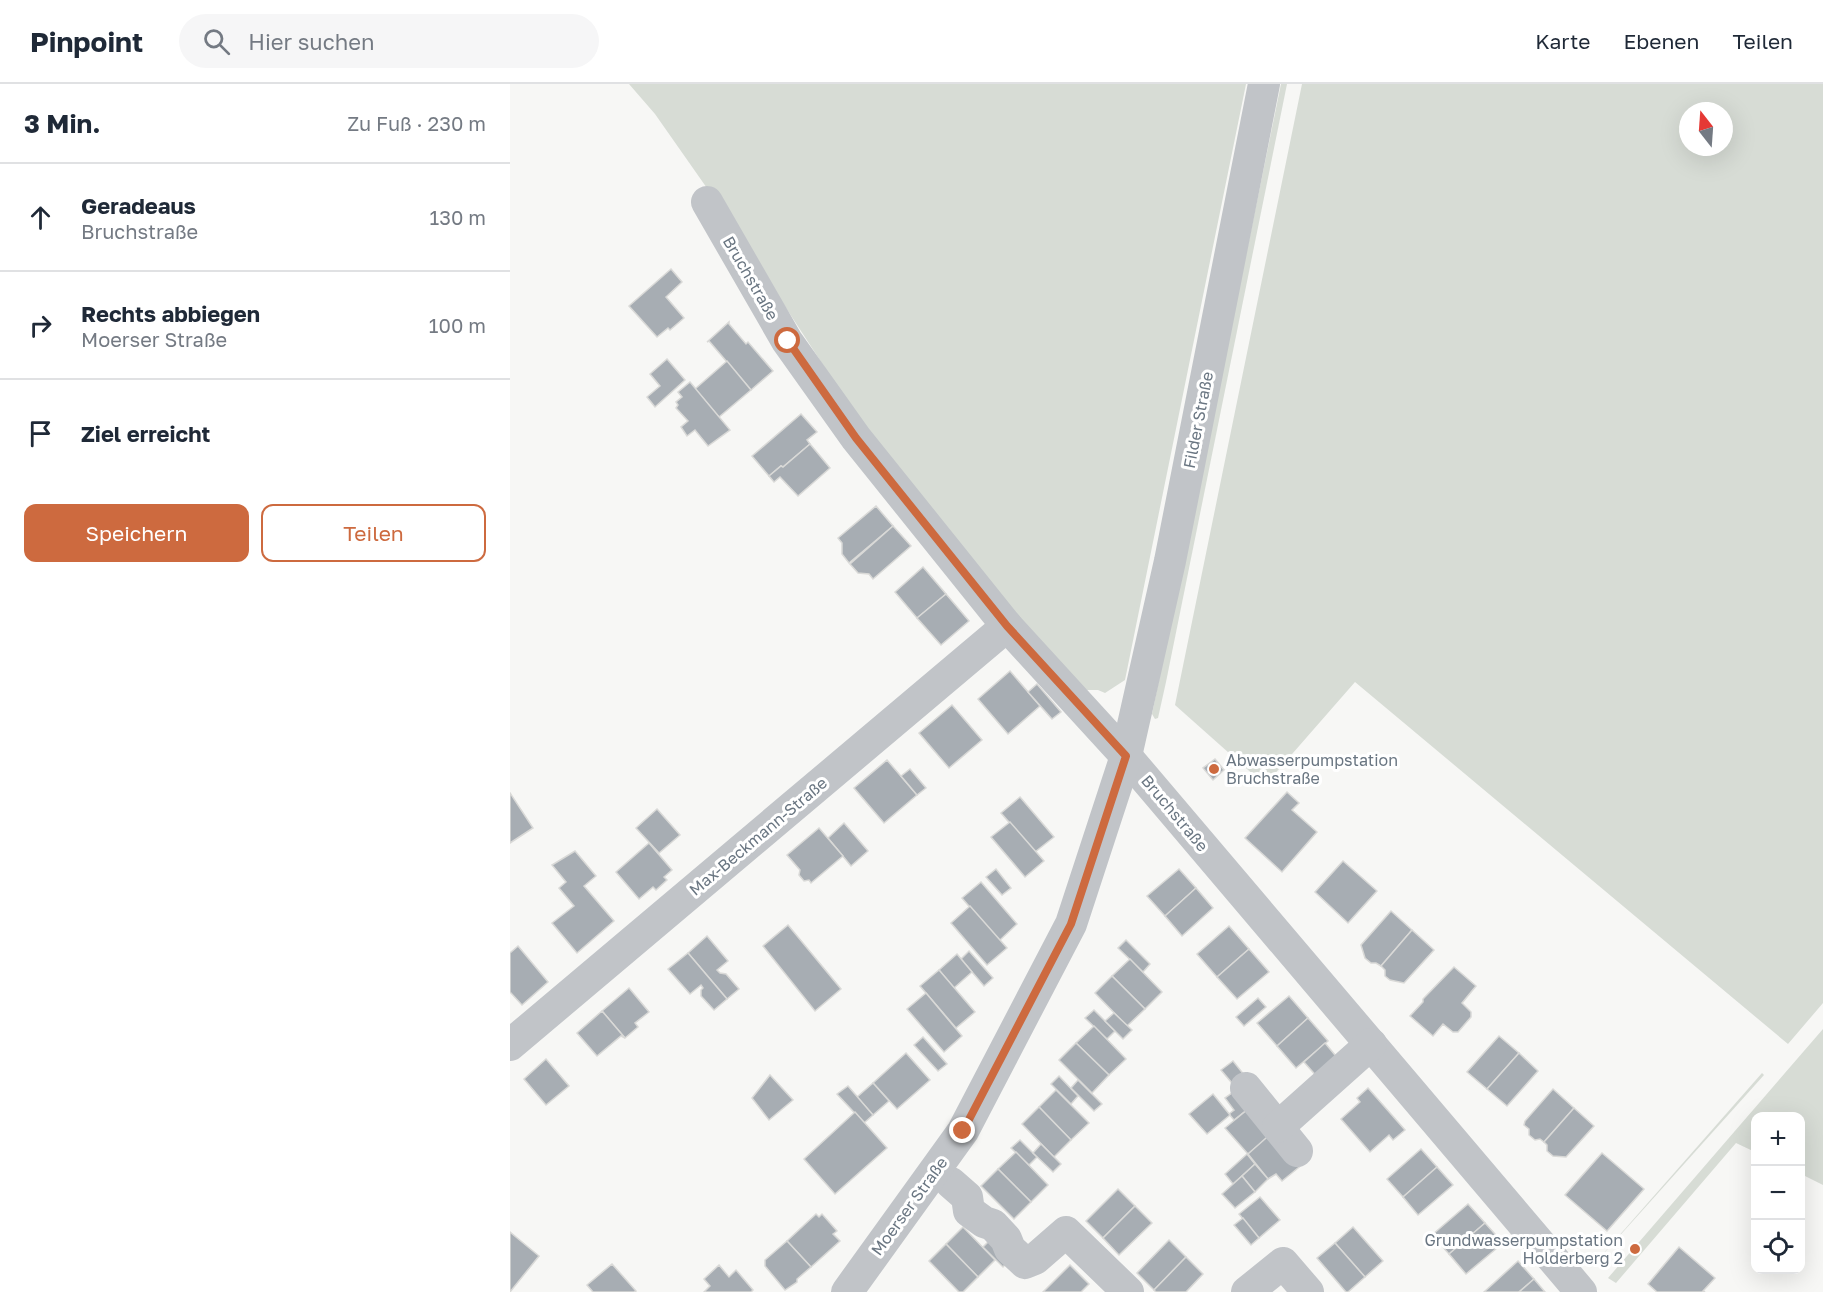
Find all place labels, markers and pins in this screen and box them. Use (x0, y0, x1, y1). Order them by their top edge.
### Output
place label: Abwasserpumpstation Bruchstraße (1226, 750, 1398, 788)
marker: Abwasserpumpstation Bruchstraße (1207, 762, 1221, 776)
place label: Grundwasserpumpstation Holderberg 2 (1425, 1230, 1623, 1268)
marker: Grundwasserpumpstation Holderberg 2 (1628, 1242, 1642, 1256)

